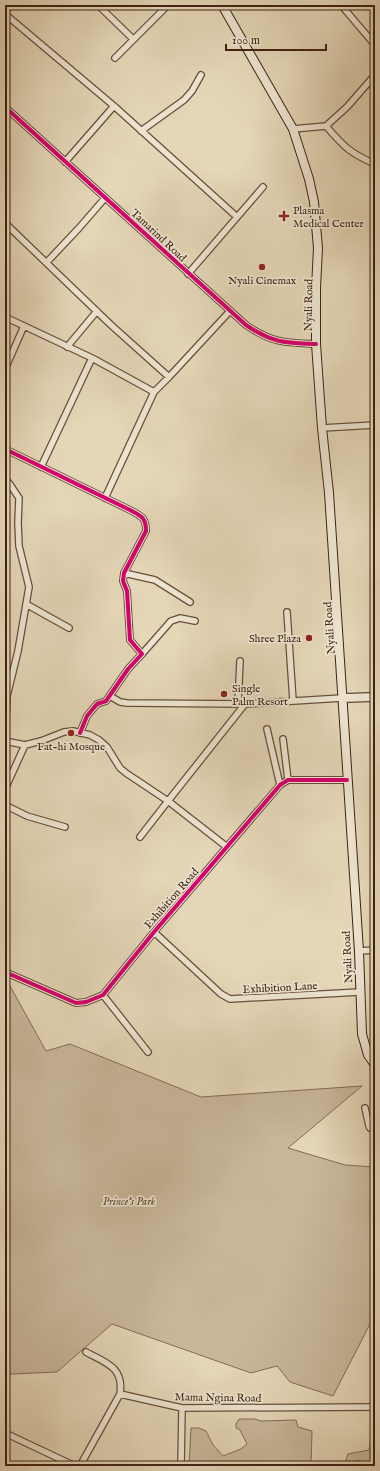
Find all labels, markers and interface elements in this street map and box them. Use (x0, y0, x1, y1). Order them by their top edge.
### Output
scale bar (226, 26, 326, 52)
text: 100 m (232, 33, 260, 48)
place label: Plasma Medical Center (293, 204, 364, 231)
street label: Tamarind Road (128, 206, 189, 265)
marker: Plasma Medical Center (278, 210, 290, 222)
marker: Nyali Cinemax (257, 262, 267, 272)
place label: Nyali Cinemax (228, 274, 297, 288)
street label: Nyali Road (302, 278, 316, 331)
street label: Nyali Road (321, 601, 339, 655)
place label: Shree Plaza (249, 632, 301, 646)
marker: Shree Plaza (304, 633, 314, 643)
place label: Single Palm Resort (232, 682, 288, 709)
marker: Single Palm Resort (219, 689, 229, 699)
marker: Fat-hi Mosque (66, 728, 76, 738)
place label: Fat-hi Mosque (37, 740, 105, 754)
street label: Exhibition Road (141, 865, 202, 932)
street label: Nyali Road (340, 930, 356, 984)
street label: Exhibition Lane (242, 979, 318, 997)
park label: Prince's Park (103, 1195, 156, 1209)
street label: Mama Ngina Road (174, 1390, 262, 1406)

